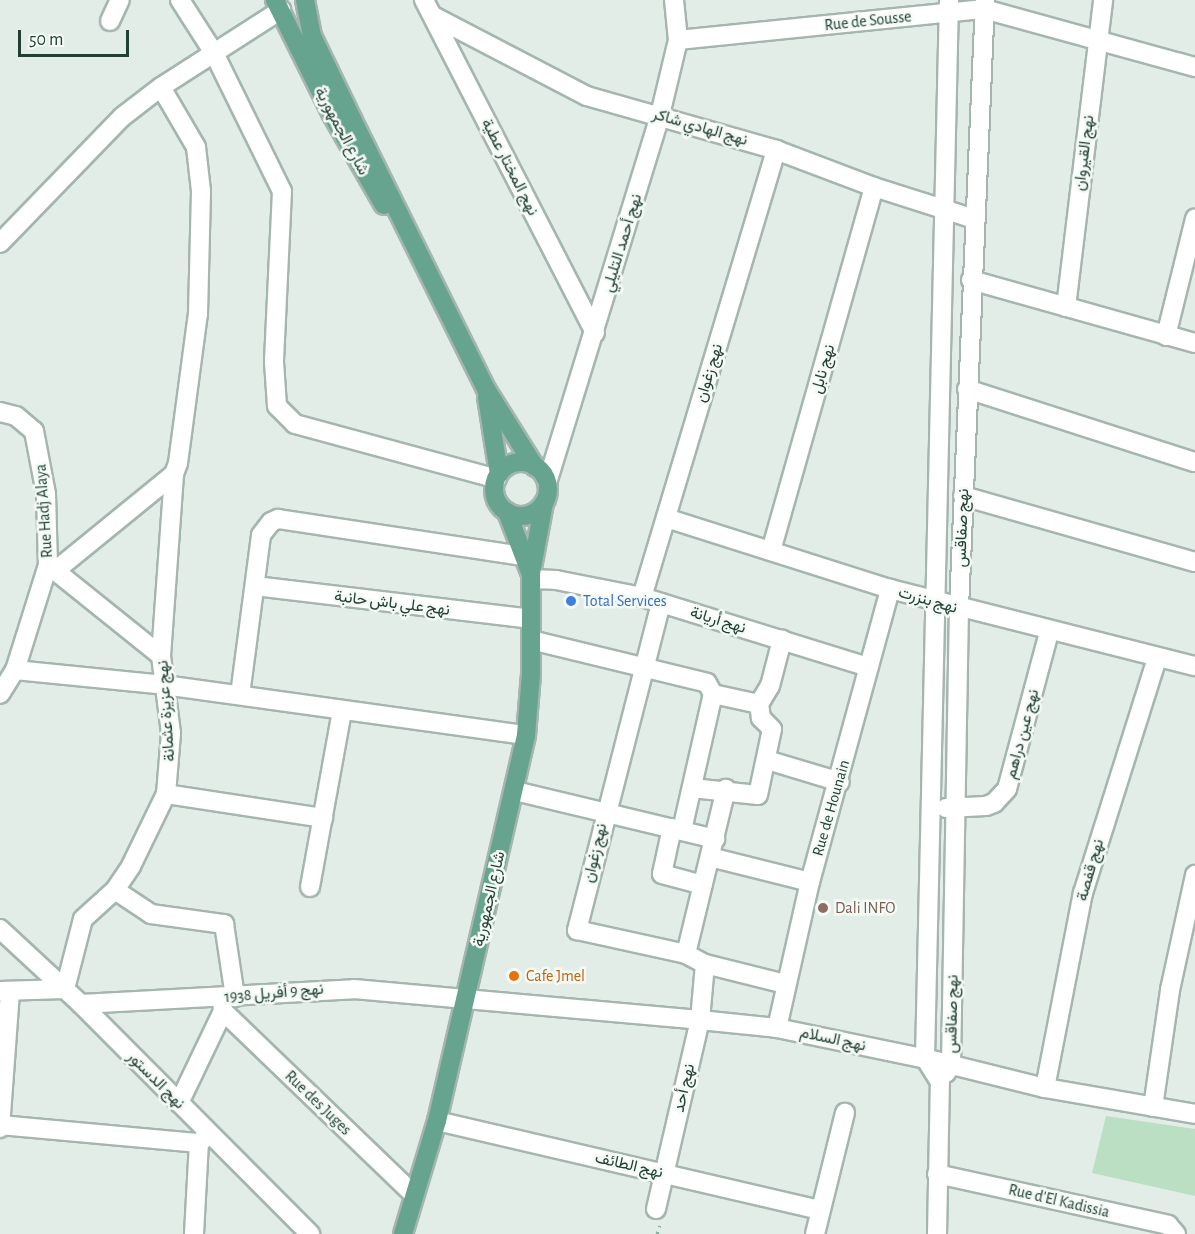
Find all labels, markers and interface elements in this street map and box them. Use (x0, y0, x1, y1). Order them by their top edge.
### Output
street label: Rue de Sousse (823, 7, 913, 35)
scale bar (21, 18, 132, 56)
text: 50 m (29, 31, 63, 49)
street label: شارع الجمهورية (311, 84, 373, 178)
street label: نهج الهادي شاكر (650, 104, 750, 150)
street label: نهج القيروان (1070, 114, 1098, 192)
street label: نهج المختار عطية (477, 115, 543, 219)
street label: نهج أحمد التليلي (598, 192, 646, 294)
street label: نهج زغوان (691, 341, 727, 405)
street label: نهج نابل (807, 342, 839, 396)
street label: Rue Hadj Alaya (31, 463, 57, 559)
street label: نهج صفاقس (951, 488, 973, 568)
street label: نهج بنزرت (896, 582, 960, 618)
street label: نهج علي باش حانبة (333, 586, 451, 620)
place label: Total Services (583, 591, 667, 611)
marker: Total Services (564, 594, 578, 608)
street label: نهج أريانة (688, 602, 748, 638)
street label: نهج عزيزة عثمانة (153, 660, 179, 762)
street label: نهج عين دراهم (1001, 687, 1043, 781)
street label: Rue de Hounain (808, 758, 854, 858)
street label: نهج زغوان (579, 821, 611, 885)
street label: نهج قفصة (1072, 837, 1108, 903)
street label: شارع الجمهورية (469, 850, 509, 948)
place label: Dali INFO (835, 898, 895, 918)
marker: Dali INFO (816, 901, 830, 915)
place label: Cafe Jmel (526, 966, 585, 986)
marker: Cafe Jmel (507, 969, 521, 983)
street label: نهج صفاقس (942, 974, 962, 1054)
street label: نهج 9 أفريل 1938 (224, 979, 324, 1007)
street label: نهج السلام (798, 1023, 868, 1055)
street label: نهج الدستور (123, 1047, 189, 1113)
street label: نهج أحد (669, 1062, 699, 1114)
street label: Rue des Juges (281, 1067, 355, 1139)
street label: نهج الطائف (593, 1148, 665, 1182)
street label: Rue d'El Kadissia (1007, 1180, 1111, 1222)

